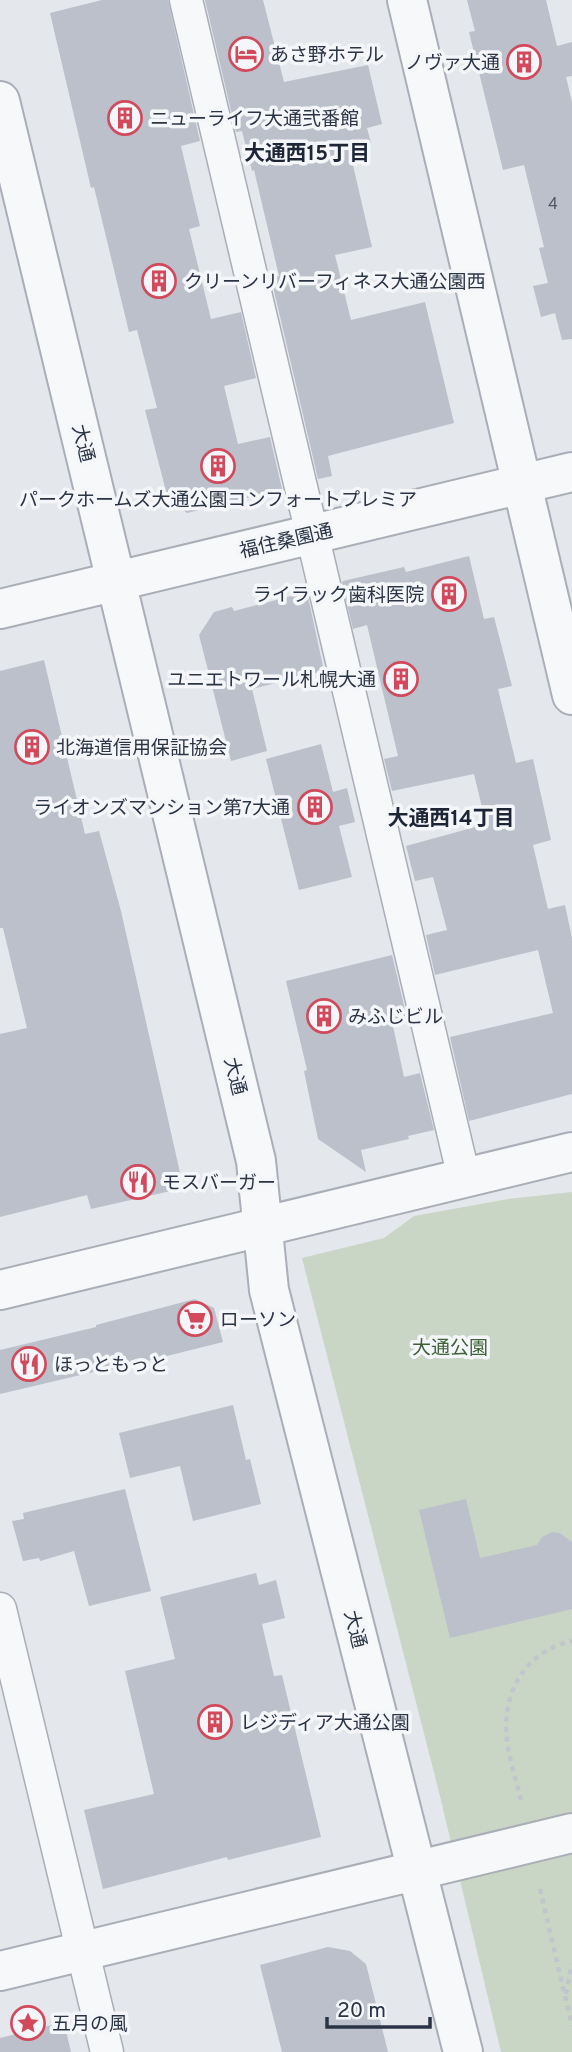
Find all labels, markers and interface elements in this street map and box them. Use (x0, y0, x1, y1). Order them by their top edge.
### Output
hotel icon: あさ野ホテル (227, 35, 265, 73)
building icon: ノヴァ大通 (505, 43, 543, 81)
place label: あさ野ホテル (270, 44, 384, 68)
place label: ノヴァ大通 (405, 52, 500, 76)
building icon: ニューライフ大通弐番館 (106, 99, 144, 137)
place label: ニューライフ大通弐番館 (150, 108, 359, 132)
district label: 大通西15丁目 (244, 141, 370, 168)
house number: 4 (548, 195, 558, 215)
building icon: クリーンリバーフィネス大通公園西 (140, 262, 178, 300)
place label: クリーンリバーフィネス大通公園西 (184, 271, 486, 295)
street label: 大通 (66, 422, 98, 465)
building icon: パークホームズ大通公園コンフォートプレミア (199, 447, 237, 485)
place label: パークホームズ大通公園コンフォートプレミア (19, 489, 417, 513)
street label: 福住桑園通 (237, 520, 335, 564)
building icon: ライラック歯科医院 (430, 575, 468, 613)
place label: ライラック歯科医院 (253, 584, 424, 608)
building icon: ユニエトワール札幌大通 (382, 660, 420, 698)
place label: ユニエトワール札幌大通 (167, 669, 376, 693)
building icon: 北海道信用保証協会 (13, 728, 51, 766)
place label: 北海道信用保証協会 (56, 737, 227, 761)
building icon: ライオンズマンション第7大通 (296, 788, 334, 826)
place label: ライオンズマンション第7大通 (33, 797, 290, 821)
district label: 大通西14丁目 (388, 806, 514, 833)
building icon: みふじビル (305, 997, 343, 1035)
place label: みふじビル (348, 1006, 443, 1030)
street label: 大通 (218, 1055, 250, 1098)
restaurant icon: モスバーガー (119, 1163, 157, 1201)
place label: モスバーガー (162, 1172, 276, 1196)
supermarket icon: ローソン (176, 1300, 214, 1338)
place label: ローソン (220, 1309, 296, 1333)
park label: 大通公園 (412, 1337, 488, 1361)
restaurant icon: ほっともっと (10, 1345, 48, 1383)
place label: ほっともっと (54, 1354, 168, 1378)
street label: 大通 (338, 1608, 370, 1651)
building icon: レジディア大通公園 (196, 1703, 234, 1741)
place label: レジディア大通公園 (240, 1712, 410, 1736)
scale bar (327, 1986, 430, 2030)
text: 20 m (337, 1998, 386, 2025)
place icon: 五月の風 (9, 2004, 47, 2042)
place label: 五月の風 (52, 2013, 128, 2037)

